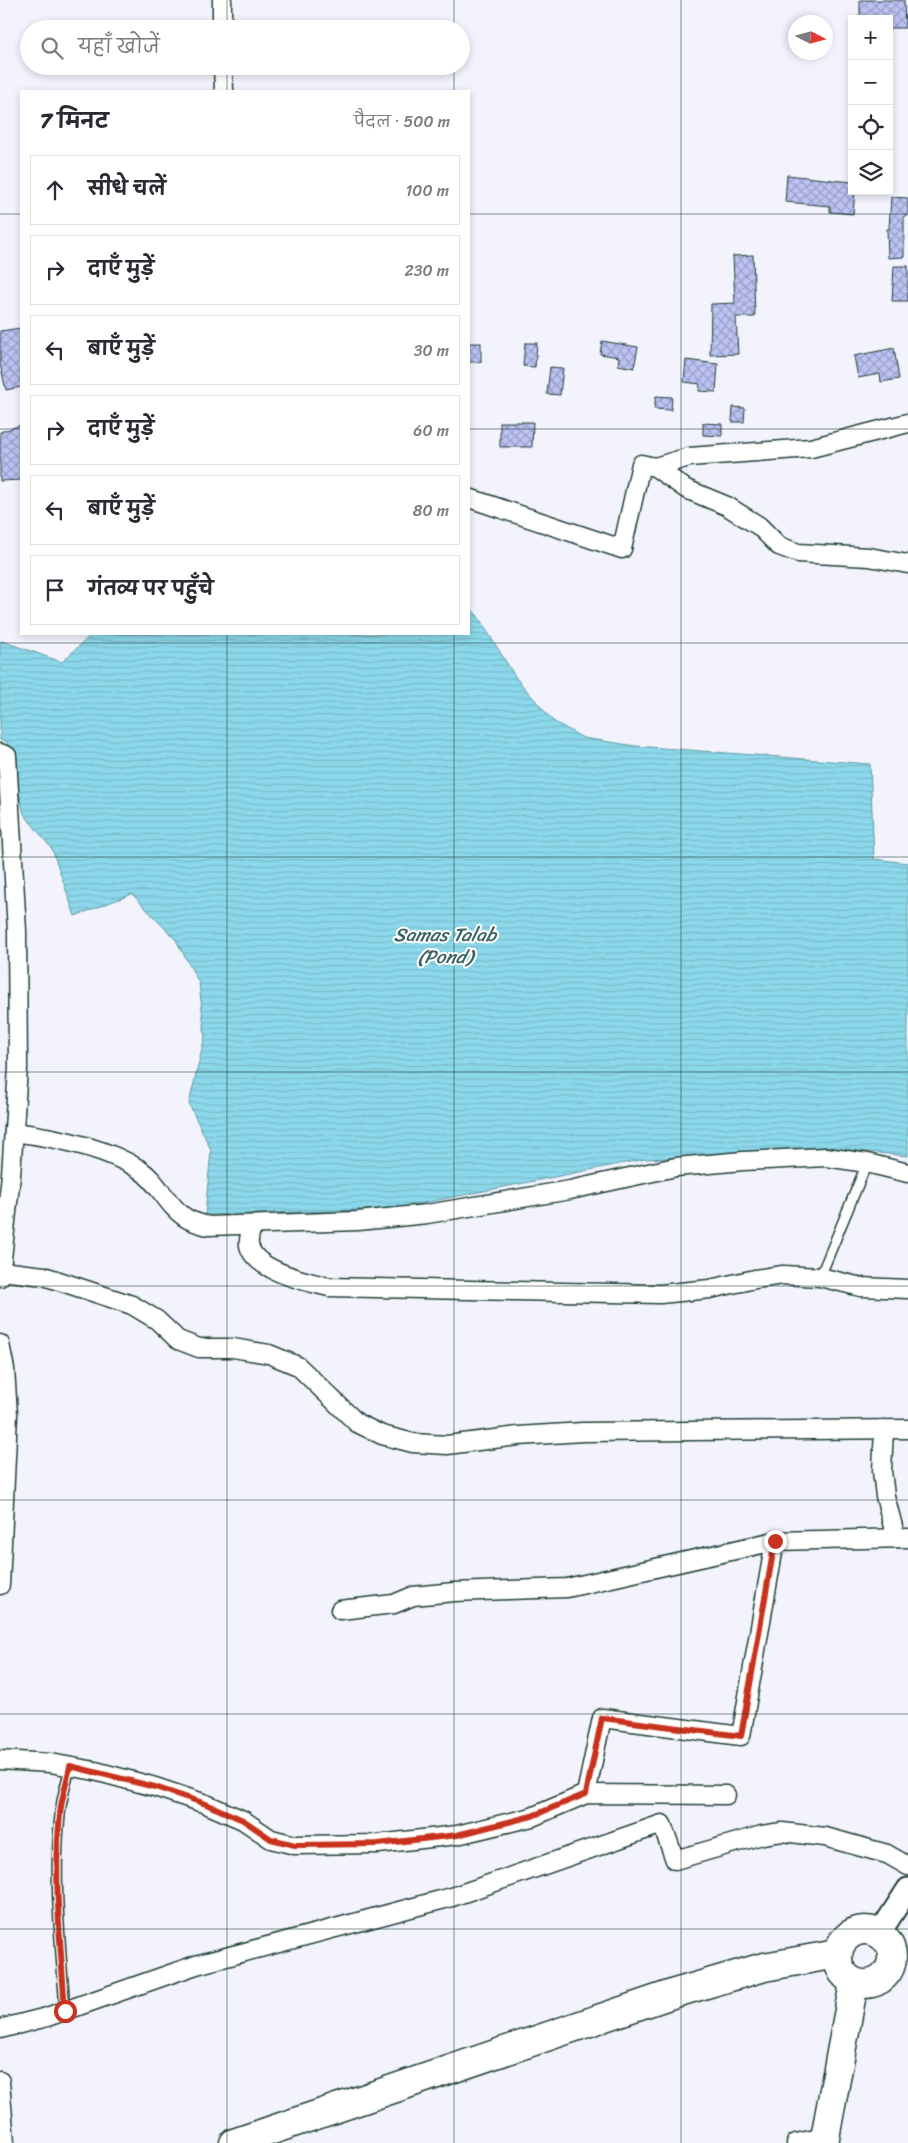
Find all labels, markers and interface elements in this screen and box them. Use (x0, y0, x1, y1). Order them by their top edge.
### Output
north arrow (788, 15, 833, 60)
map controls (848, 15, 893, 195)
button: + (848, 15, 893, 60)
search box (20, 20, 470, 75)
text: यहाँ खोजें (78, 30, 160, 63)
icon: search (38, 34, 66, 62)
button: − (848, 60, 893, 105)
text: 7 मिनट (40, 102, 108, 140)
button: locate (848, 105, 893, 150)
text: पैदल · 500 m (354, 107, 450, 136)
button: layers (848, 150, 893, 195)
text: सीधे चलें (88, 172, 166, 205)
icon: ahead (41, 176, 69, 204)
text: 100 m (405, 176, 449, 205)
text: दाएँ मुड़ें (88, 252, 154, 285)
icon: right (41, 256, 69, 284)
text: 230 m (404, 256, 449, 285)
text: बाएँ मुड़ें (88, 332, 155, 365)
icon: left (41, 336, 69, 364)
text: 30 m (414, 336, 449, 365)
text: दाएँ मुड़ें (88, 412, 154, 445)
icon: right (41, 416, 69, 444)
text: 60 m (413, 416, 449, 445)
text: बाएँ मुड़ें (88, 492, 155, 525)
icon: left (41, 496, 69, 524)
text: 80 m (413, 496, 449, 525)
text: गंतव्य पर पहुँचे (88, 572, 213, 605)
icon: arrive (41, 576, 69, 604)
water label: Samas Talab (Pond) (394, 918, 498, 973)
route end (764, 1530, 787, 1553)
route start (54, 2000, 77, 2023)

